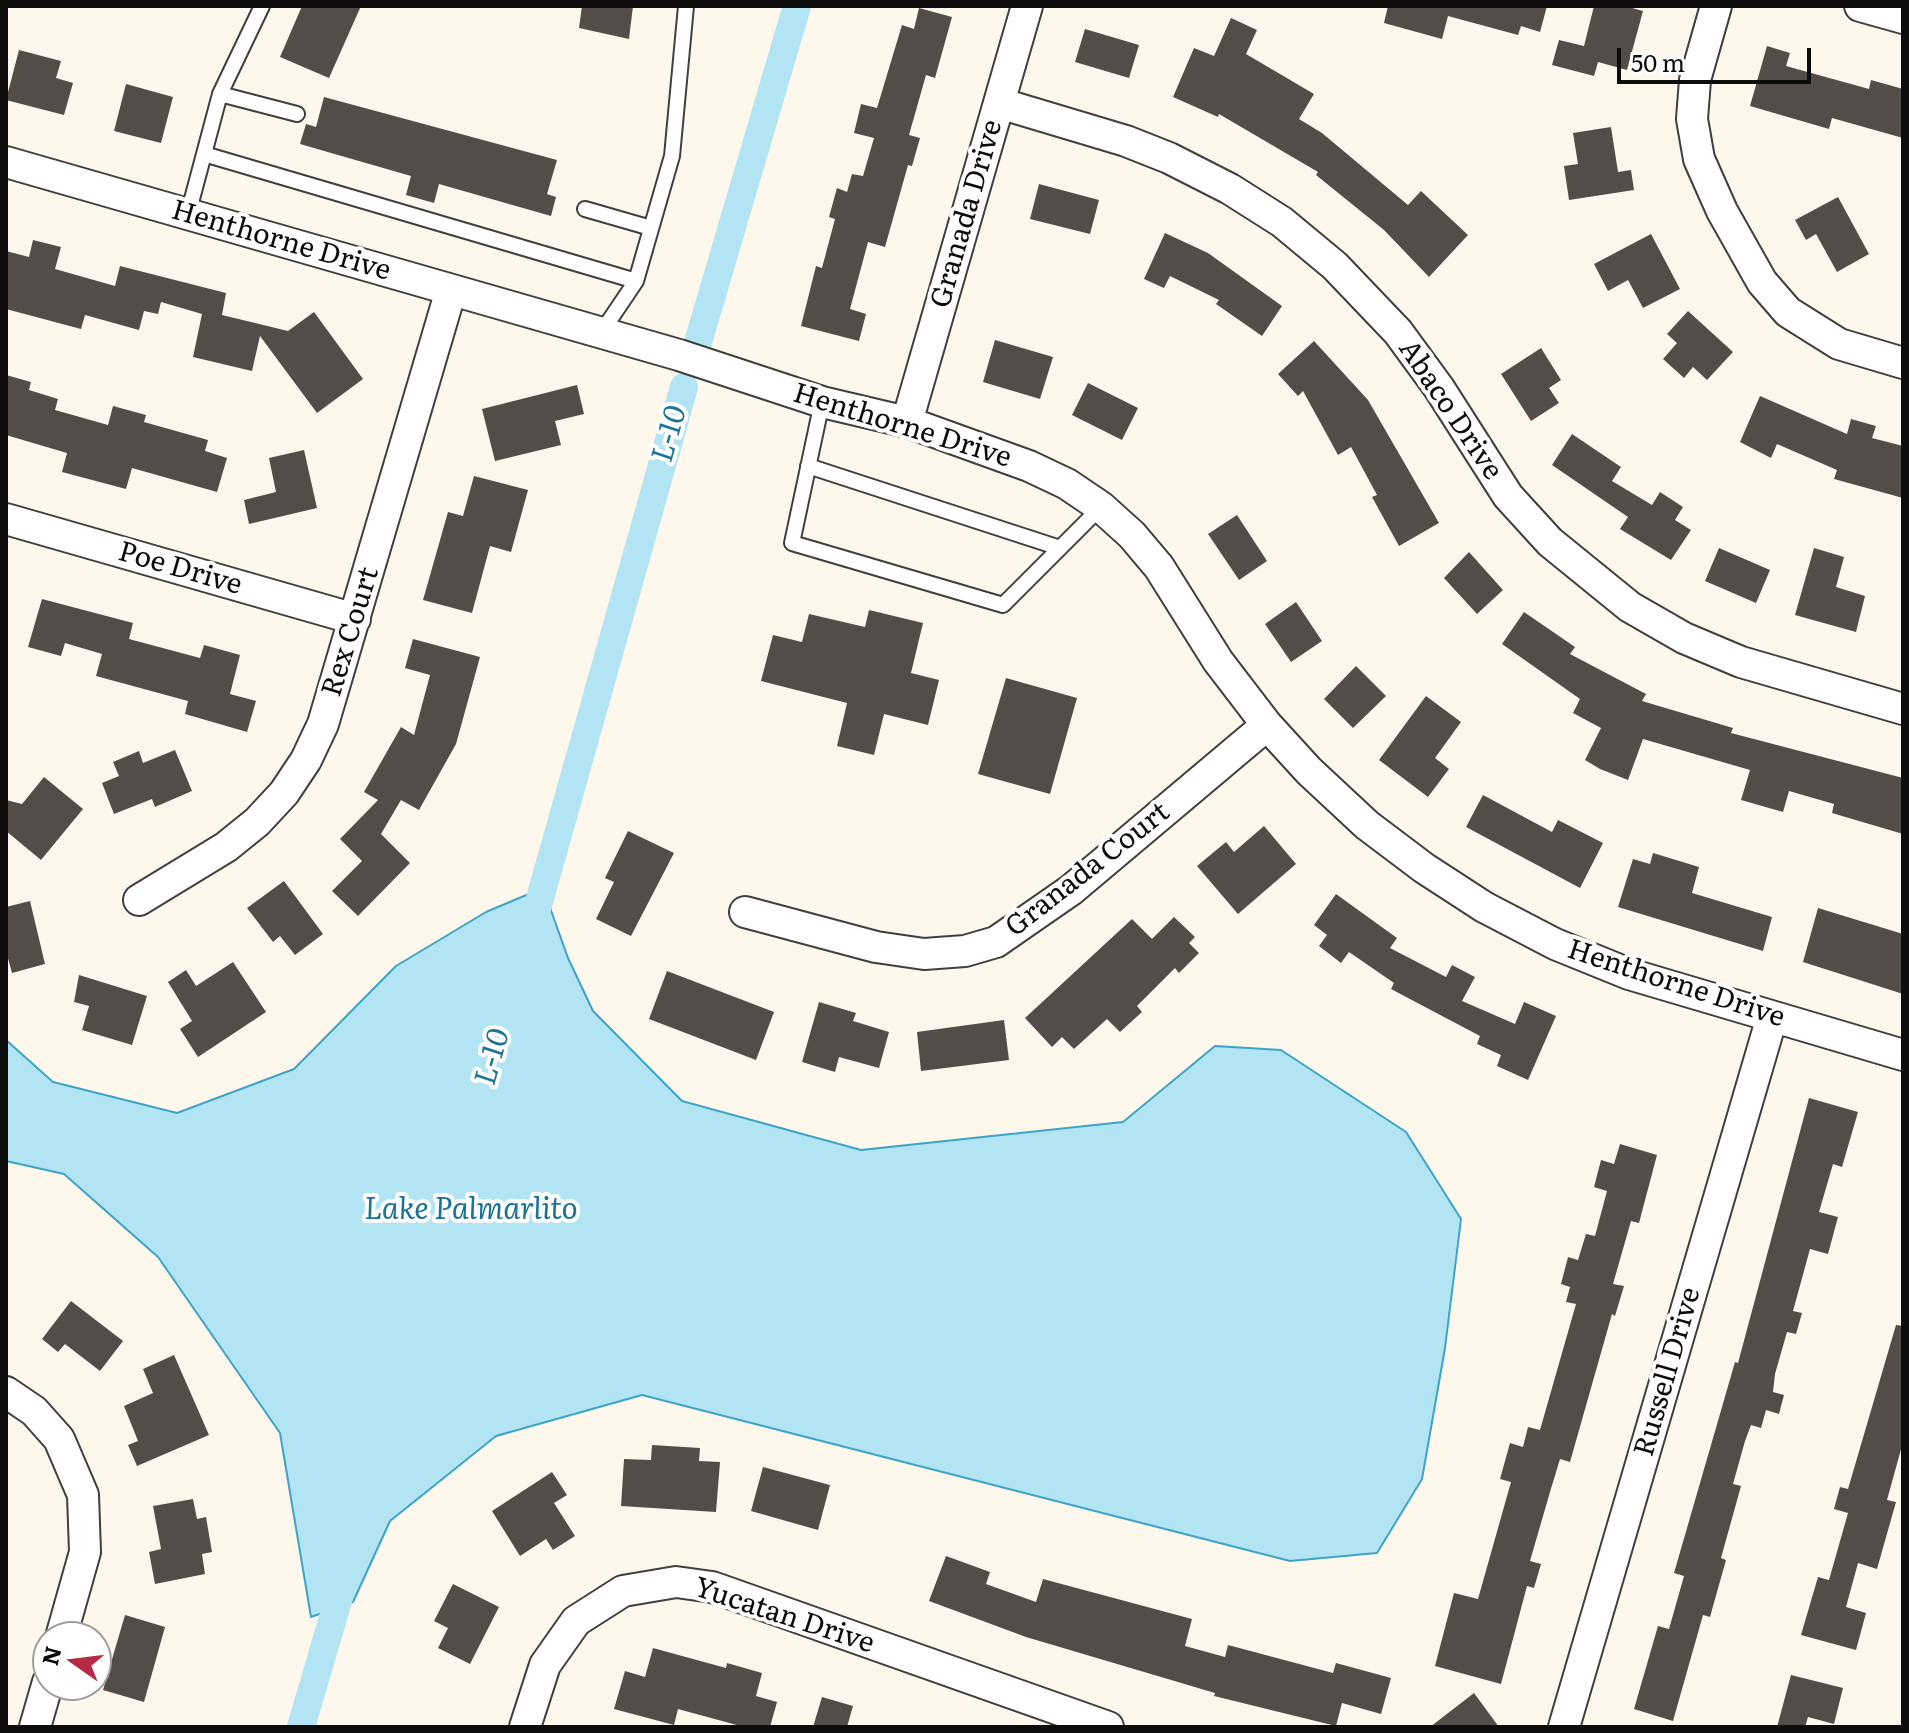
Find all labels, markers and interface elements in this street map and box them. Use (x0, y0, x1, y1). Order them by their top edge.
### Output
scale bar (1621, 32, 1815, 82)
text: 50 m (1631, 44, 1685, 79)
street label: Granada Drive (924, 116, 1010, 312)
street label: Henthorne Drive (168, 194, 394, 288)
street label: Abaco Drive (1391, 334, 1509, 486)
street label: Henthorne Drive (789, 377, 1015, 475)
water label: L-10 (645, 402, 695, 466)
street label: Poe Drive (114, 535, 246, 603)
street label: Rex Court (315, 563, 387, 701)
street label: Granada Court (999, 796, 1177, 944)
street label: Henthorne Drive (1563, 933, 1789, 1035)
water label: L-10 (468, 1025, 518, 1089)
water label: Lake Palmarlito (364, 1192, 578, 1228)
street label: Russell Drive (1628, 1284, 1708, 1460)
street label: Yucatan Drive (690, 1571, 878, 1661)
north arrow (32, 1621, 112, 1701)
text: N (32, 1643, 68, 1669)

